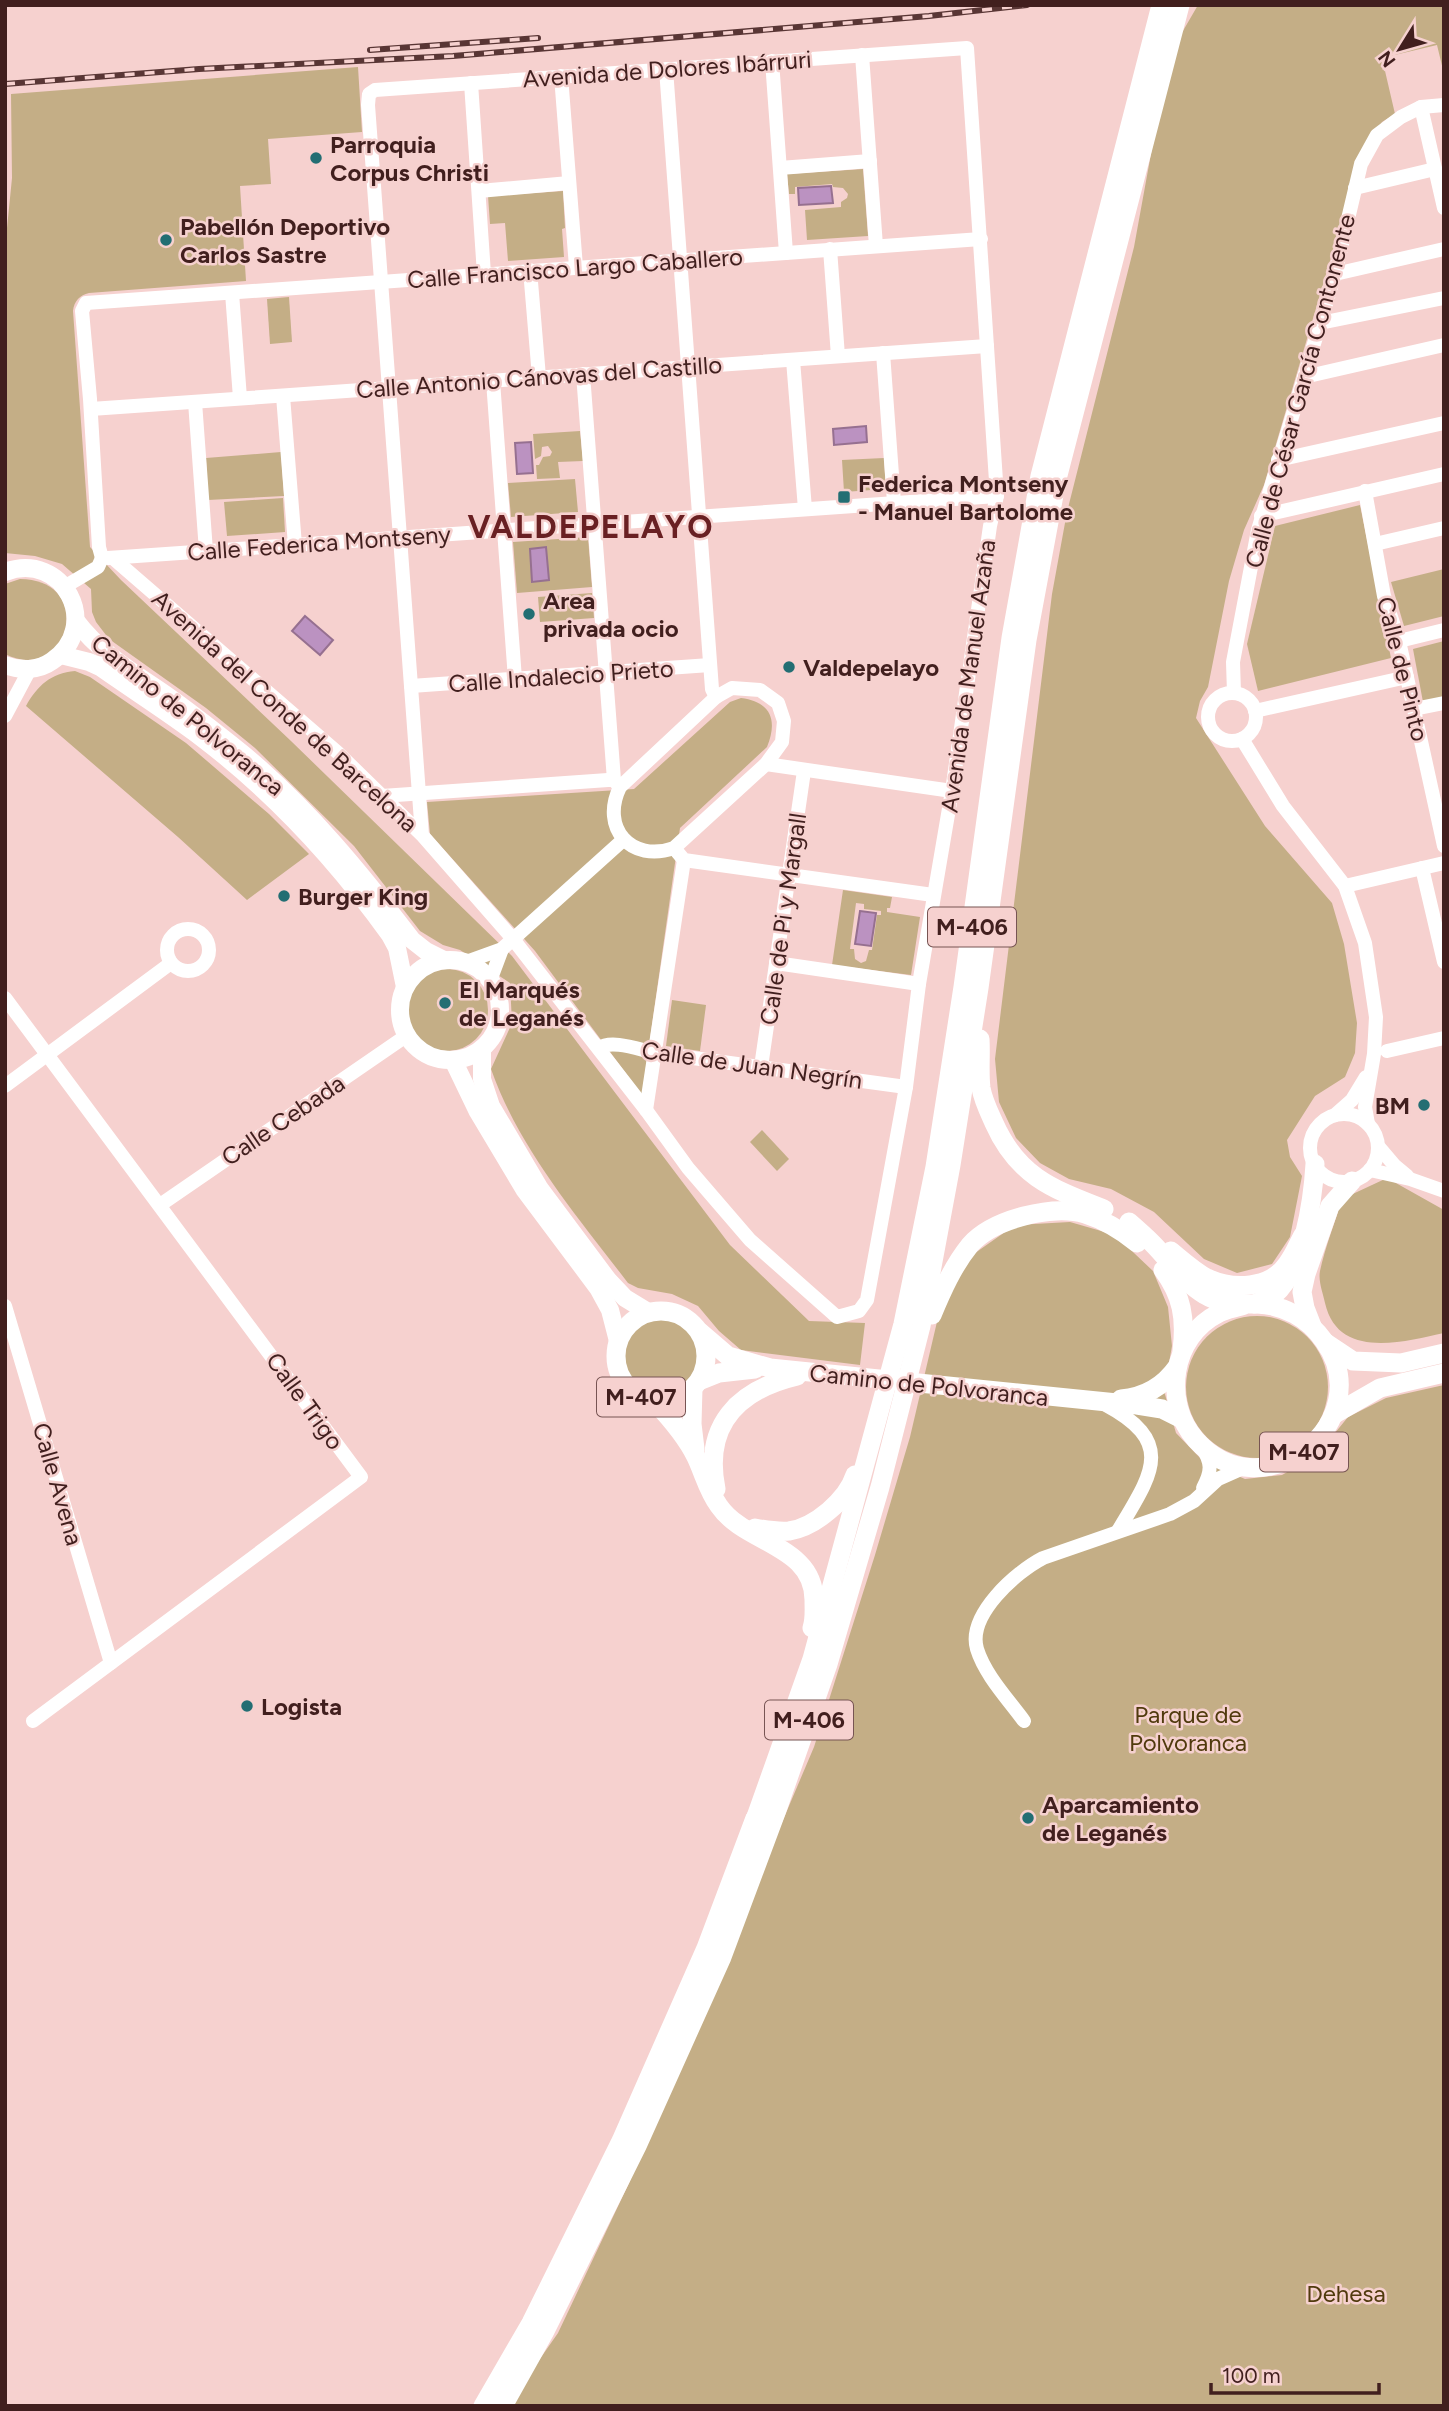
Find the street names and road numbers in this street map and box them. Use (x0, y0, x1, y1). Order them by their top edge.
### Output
street label: Avenida de Dolores Ibárruri (522, 44, 812, 94)
street label: Calle de César García Contonente (1239, 211, 1361, 571)
street label: Calle Francisco Largo Caballero (406, 242, 744, 294)
street label: Calle Antonio Cánovas del Castillo (355, 350, 723, 404)
street label: Calle Federica Montseny (186, 519, 452, 567)
street label: Avenida de Manuel Azaña (934, 538, 1002, 814)
street label: Avenida del Conde de Barcelona (146, 584, 424, 838)
street label: Calle de Pinto (1371, 594, 1435, 744)
street label: Camino de Polvoranca (86, 628, 290, 802)
street label: Calle Indalecio Prieto (447, 654, 675, 698)
street label: Calle de Pi y Margall (754, 811, 812, 1027)
road number: M-406 (928, 908, 1016, 946)
street label: Calle de Juan Negrín (640, 1035, 864, 1095)
street label: Calle Cebada (216, 1068, 350, 1172)
street label: Calle Trigo (260, 1347, 350, 1455)
street label: Camino de Polvoranca (808, 1358, 1050, 1412)
road number: M-407 (597, 1378, 685, 1416)
street label: Calle Avena (27, 1419, 89, 1549)
road number: M-407 (1260, 1432, 1348, 1471)
road number: M-406 (765, 1700, 853, 1740)

